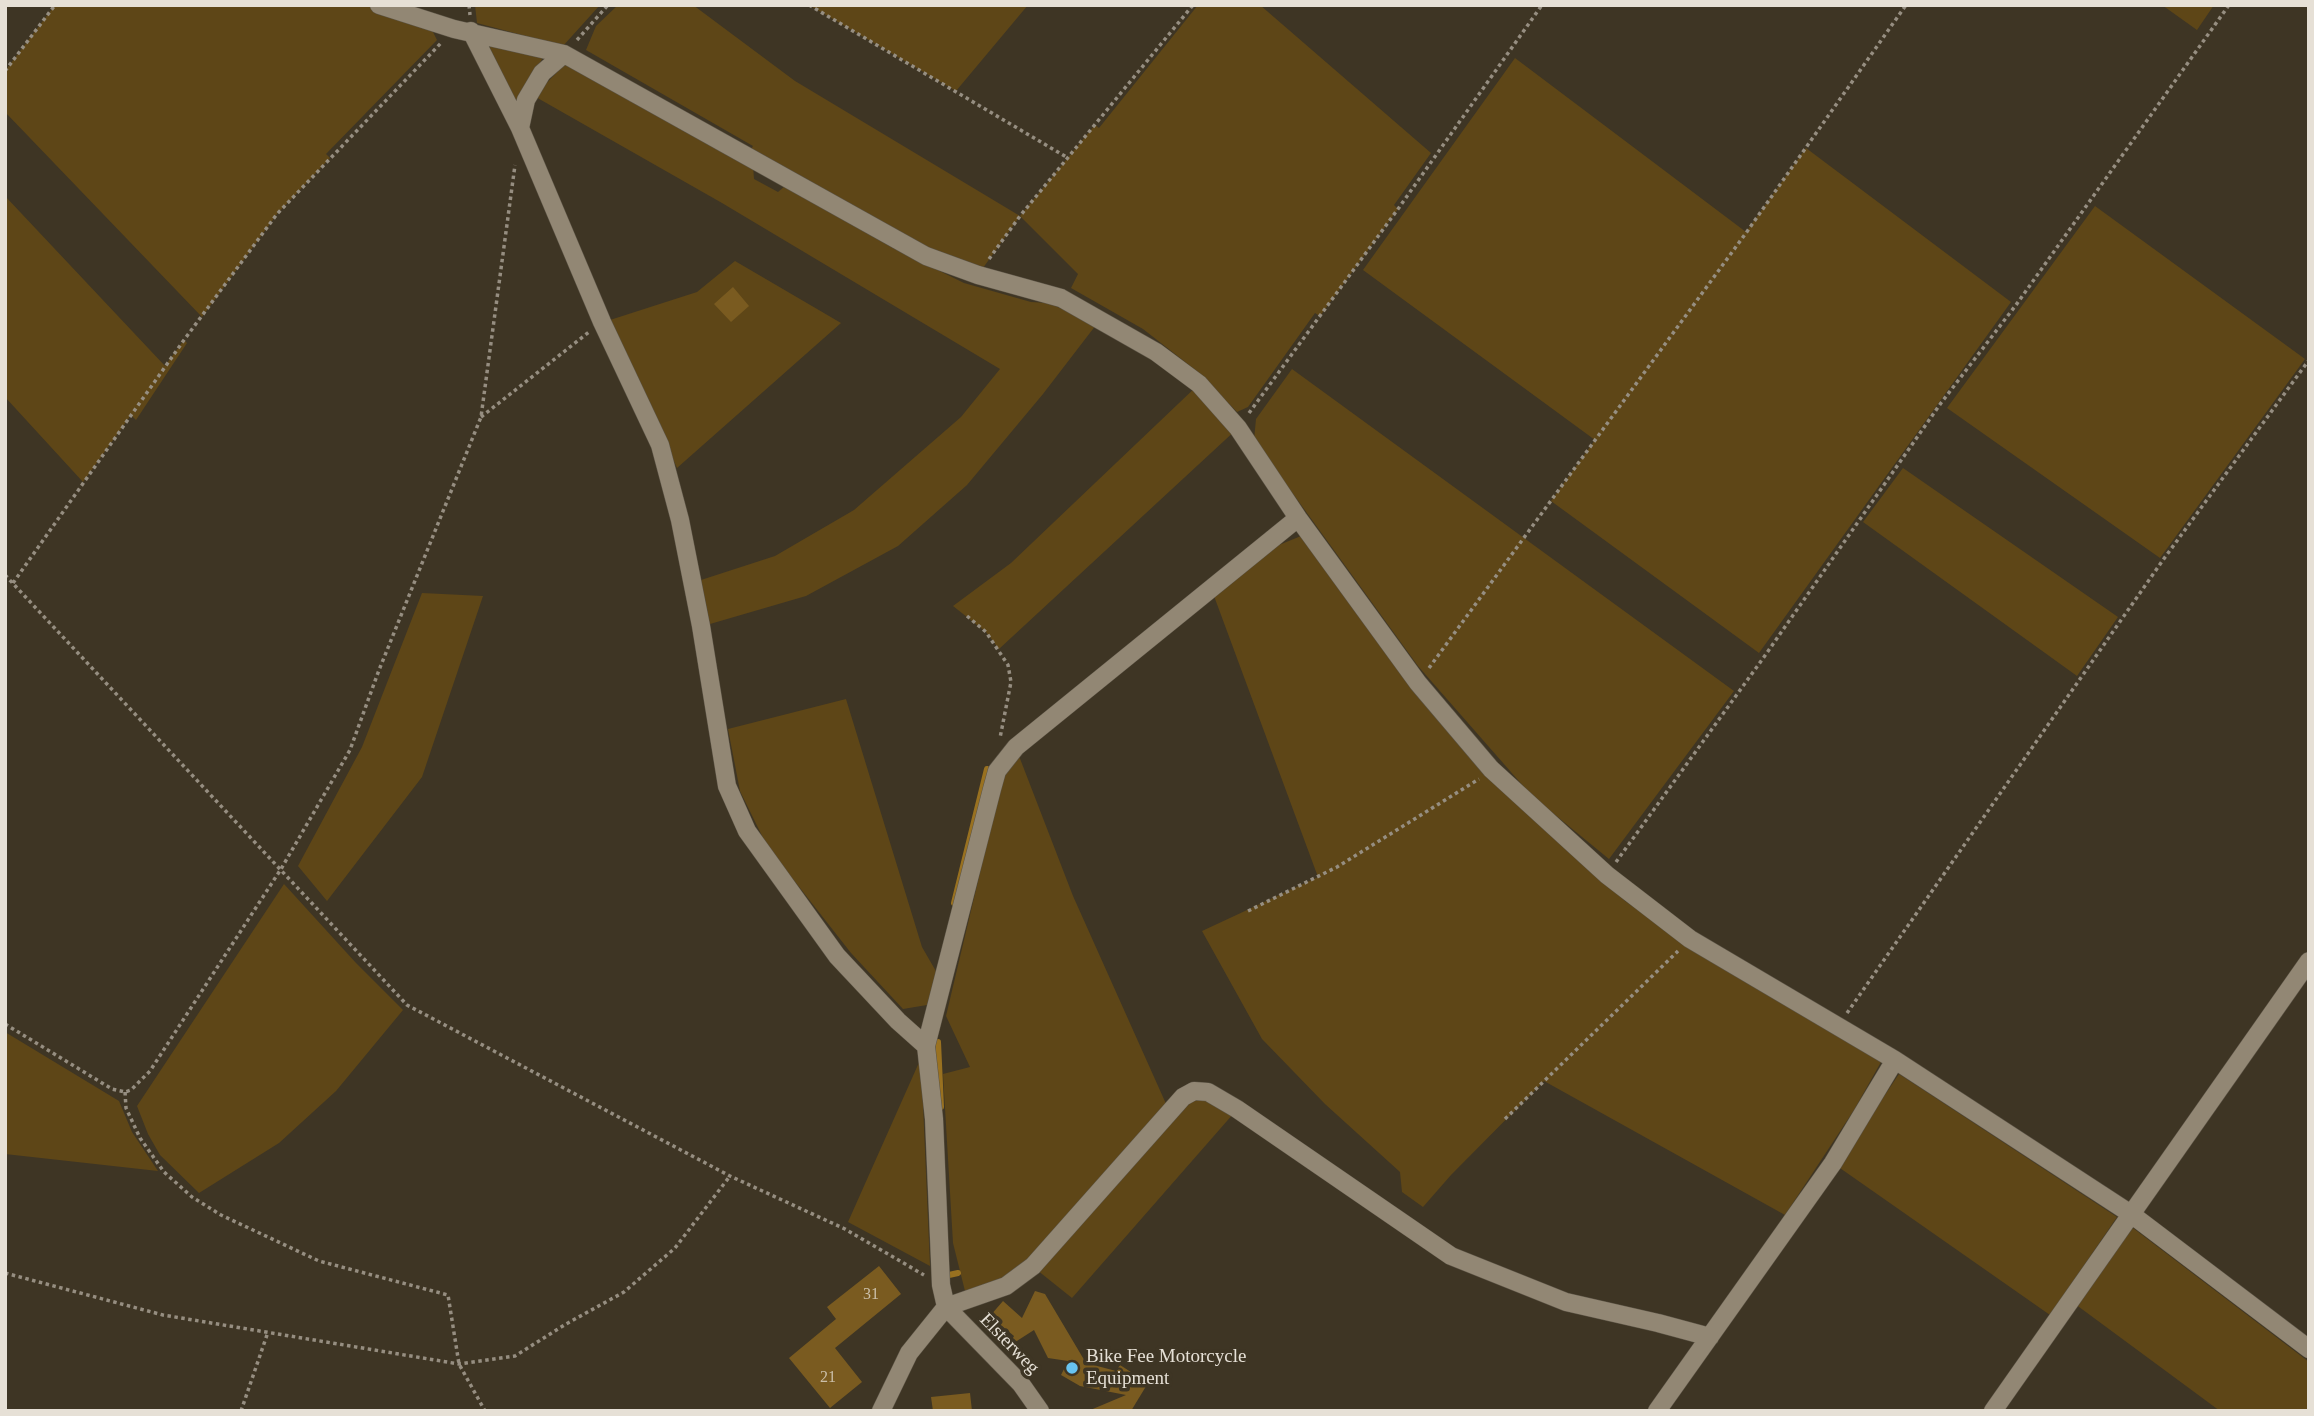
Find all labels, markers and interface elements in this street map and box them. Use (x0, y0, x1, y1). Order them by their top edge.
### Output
house number: 31 (863, 1285, 879, 1305)
street label: Elsterweg (974, 1309, 1044, 1379)
place label: Bike Fee Motorcycle Equipment (1086, 1346, 1246, 1390)
marker: Bike Fee Motorcycle Equipment (1064, 1360, 1080, 1376)
house number: 21 (820, 1368, 836, 1388)

